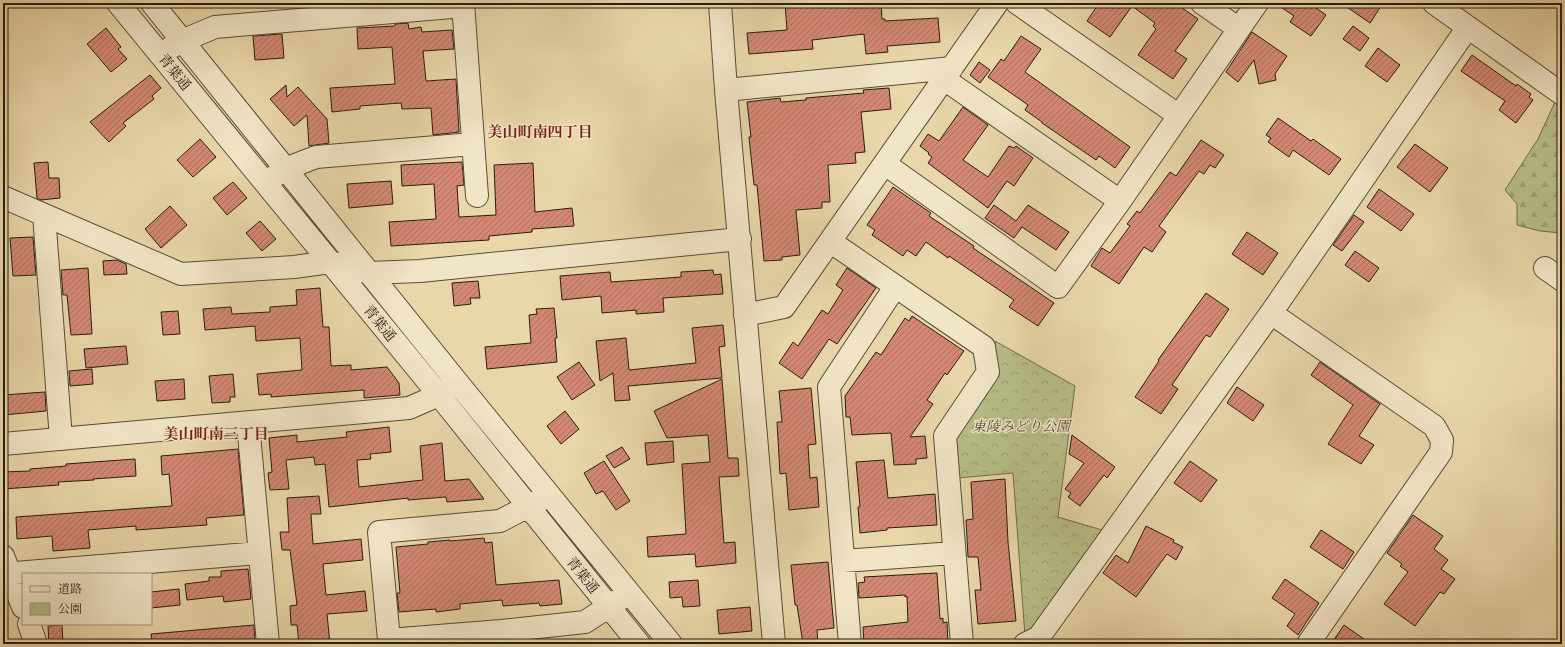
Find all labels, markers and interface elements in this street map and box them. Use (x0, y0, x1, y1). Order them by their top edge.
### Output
street label: 青葉通 (155, 51, 194, 94)
district label: 美山町南四丁目 (487, 123, 593, 141)
street label: 青葉通 (360, 302, 399, 345)
park label: 東陵みどり公園 (972, 418, 1072, 435)
district label: 美山町南三丁目 (163, 425, 269, 443)
street label: 青葉通 (563, 554, 602, 597)
legend (22, 573, 152, 625)
text: 道路 (58, 582, 82, 596)
text: 公園 (58, 602, 82, 616)

